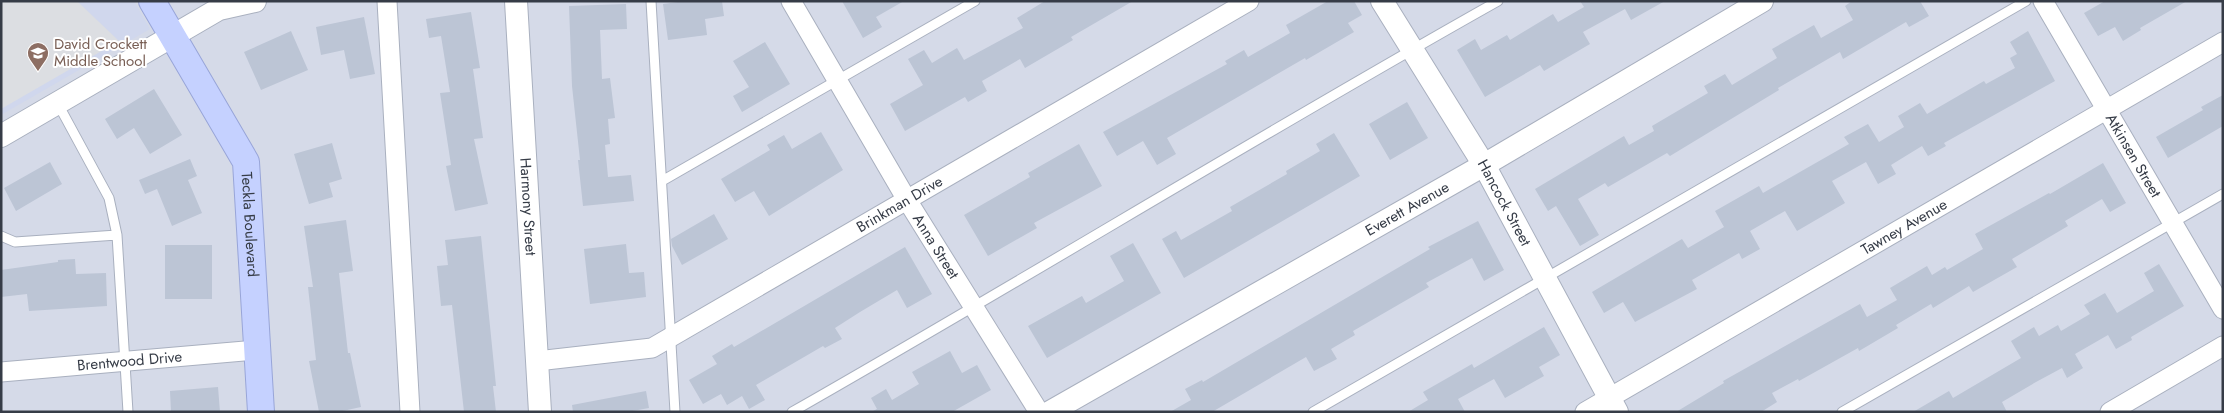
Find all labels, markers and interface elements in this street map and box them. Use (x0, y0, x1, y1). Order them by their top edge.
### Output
place label: David Crockett Middle School (54, 33, 147, 72)
school or university icon: David Crockett Middle School (26, 41, 50, 72)
street label: Atkinsen Street (2100, 109, 2167, 202)
street label: Hancock Street (1472, 156, 1537, 250)
street label: Harmony Street (514, 157, 542, 256)
street label: Brinkman Drive (852, 170, 947, 238)
street label: Teckla Boulevard (236, 171, 264, 278)
street label: Everett Avenue (1361, 176, 1454, 241)
street label: Tawney Avenue (1857, 193, 1952, 261)
street label: Anna Street (907, 209, 965, 284)
street label: Brentwood Drive (76, 345, 183, 376)

